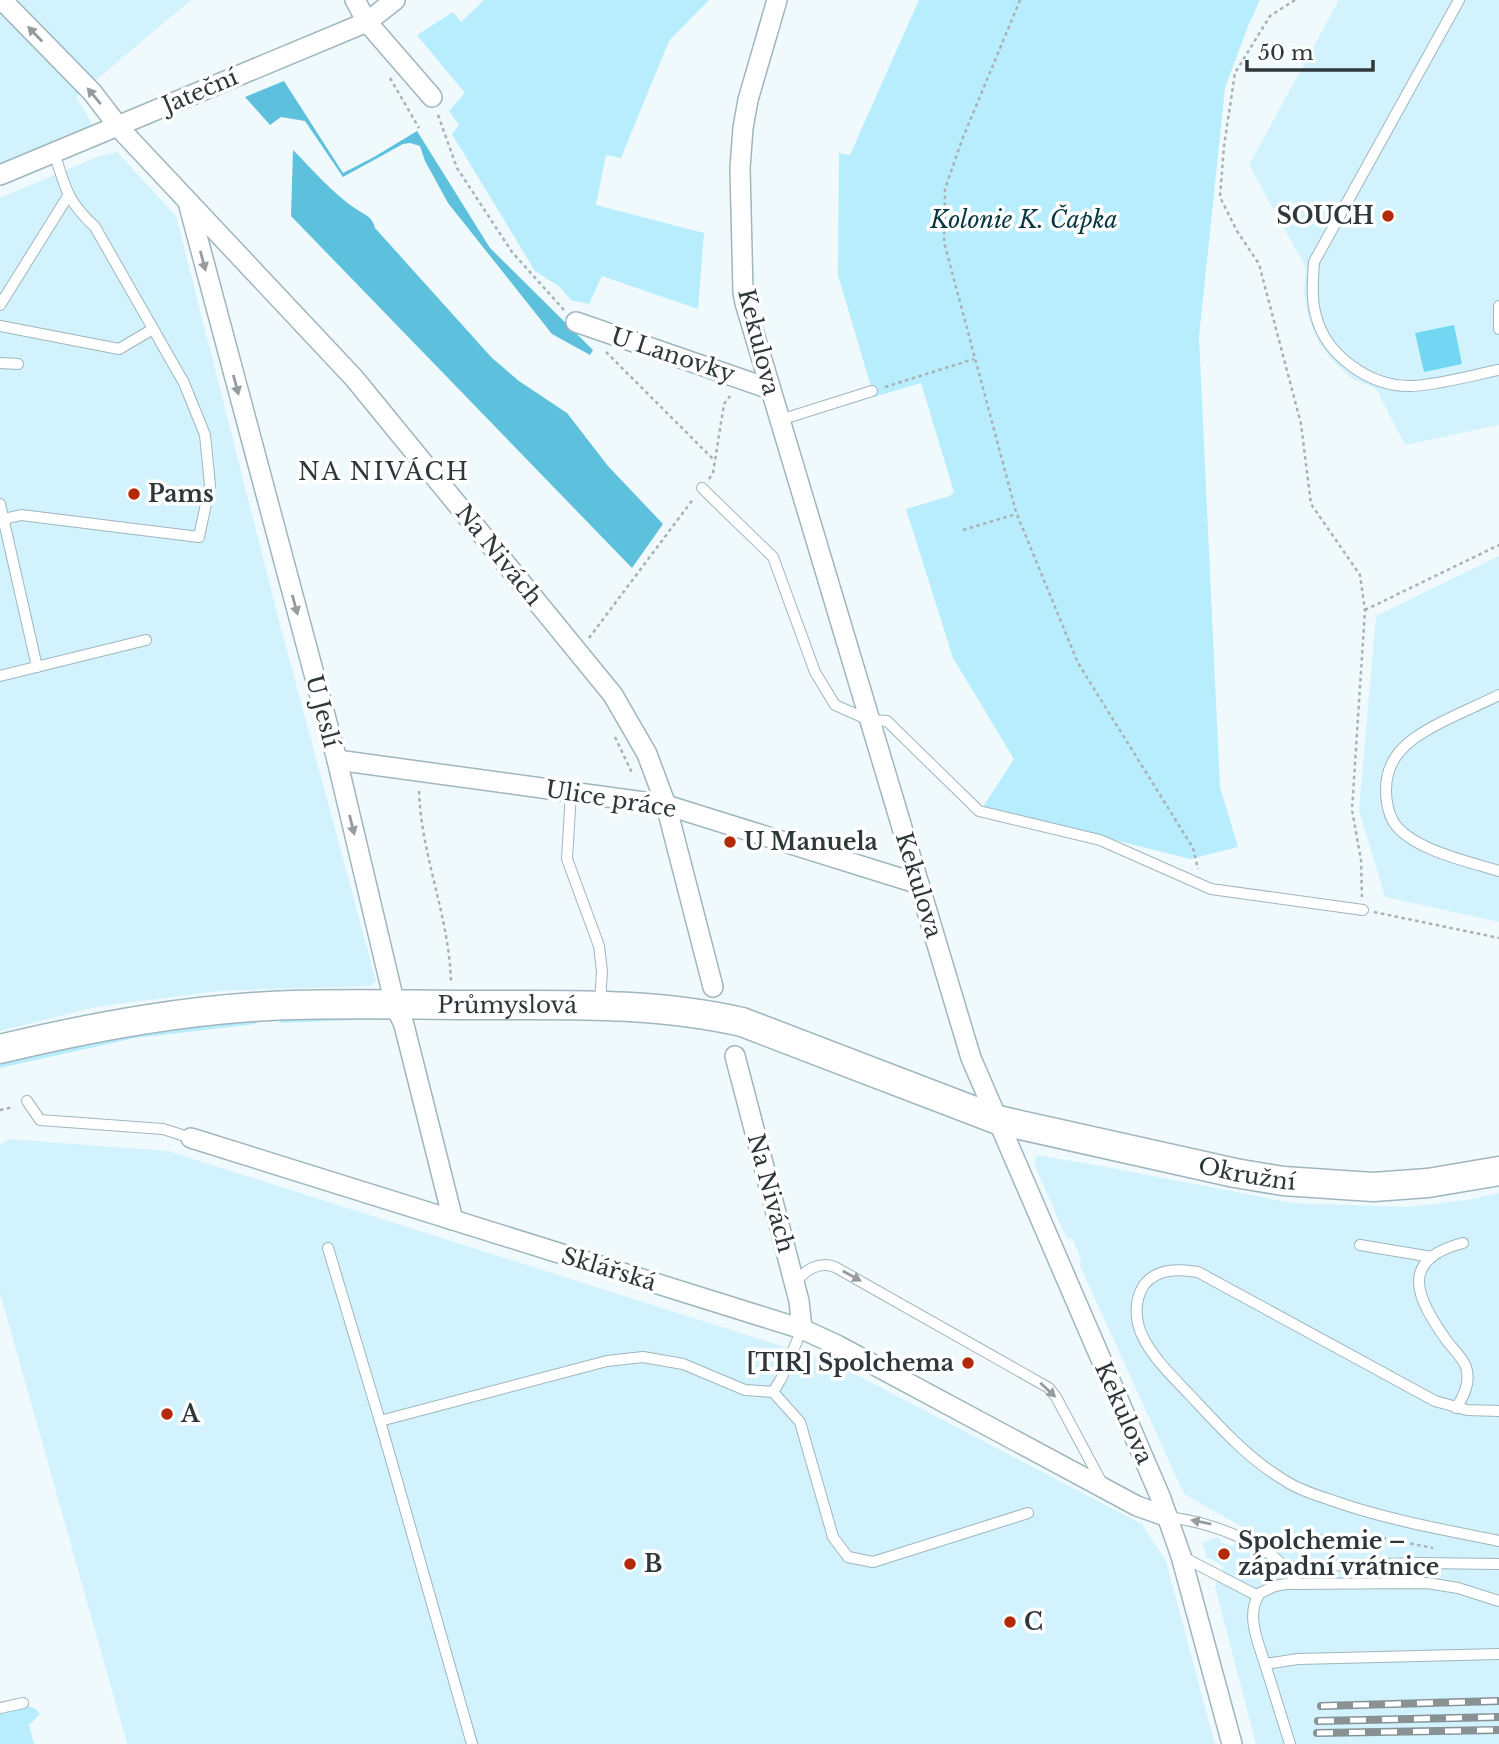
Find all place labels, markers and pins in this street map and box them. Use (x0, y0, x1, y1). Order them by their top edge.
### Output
place label: SOUCH (1277, 202, 1374, 230)
marker: SOUCH (1380, 208, 1396, 224)
place label: Pams (148, 480, 214, 508)
marker: Pams (126, 486, 142, 502)
place label: U Manuela (744, 828, 878, 856)
marker: U Manuela (722, 834, 738, 850)
place label: [TIR] Spolchema (747, 1349, 954, 1377)
marker: [TIR] Spolchema (960, 1355, 976, 1371)
place label: A (180, 1400, 201, 1428)
marker: A (159, 1406, 175, 1422)
place label: Spolchemie – západní vrátnice (1238, 1527, 1439, 1581)
marker: Spolchemie – západní vrátnice (1216, 1546, 1232, 1562)
place label: B (644, 1550, 662, 1578)
marker: B (622, 1556, 638, 1572)
place label: C (1024, 1608, 1043, 1636)
marker: C (1002, 1614, 1018, 1630)

